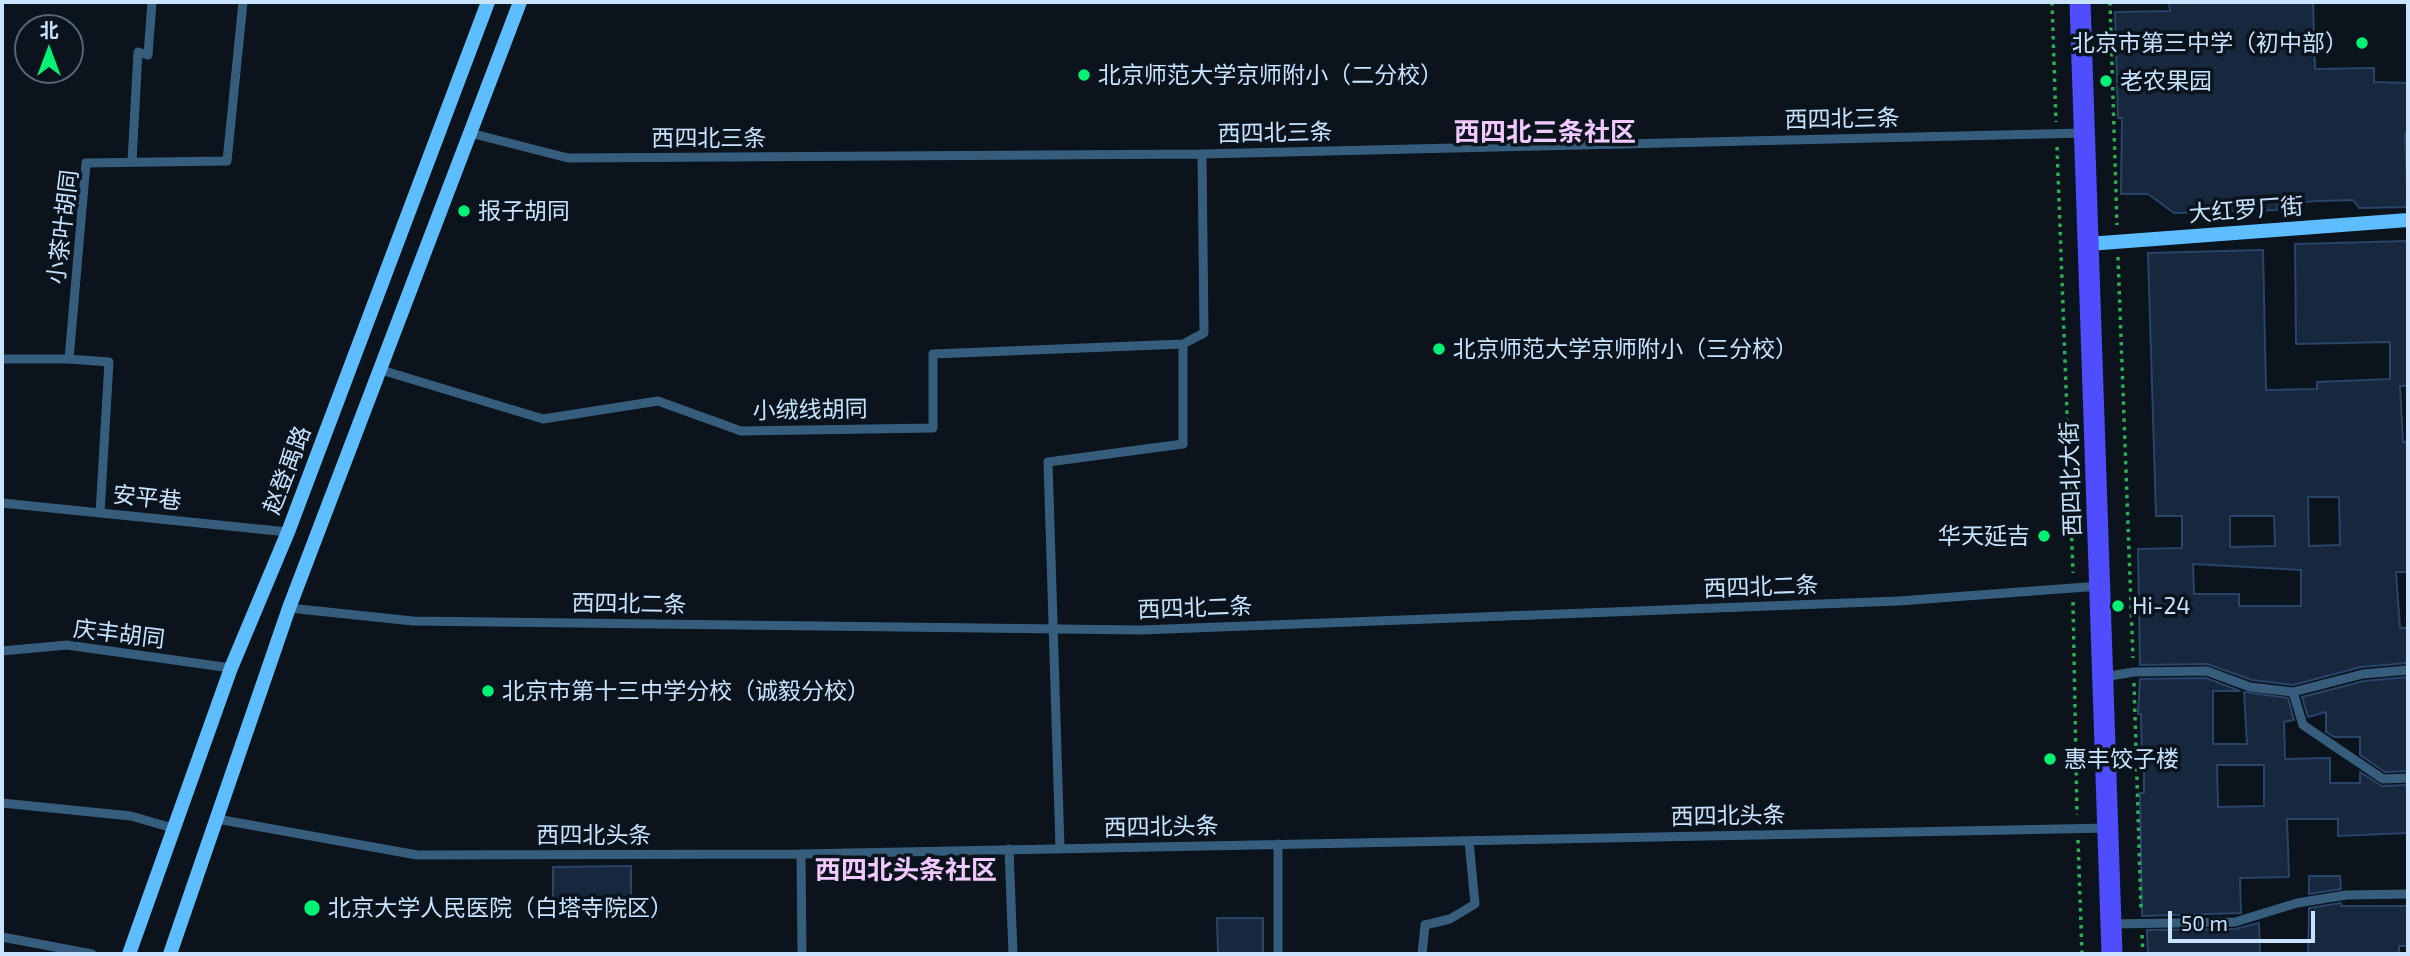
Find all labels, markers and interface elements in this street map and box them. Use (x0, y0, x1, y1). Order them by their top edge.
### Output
north arrow (14, 14, 84, 84)
text: 北 (39, 18, 59, 41)
place label: 北京市第三中学（初中部） (2072, 29, 2348, 57)
marker: 北京市第三中学（初中部） (2354, 35, 2370, 51)
place label: 北京师范大学京师附小（二分校） (1098, 61, 1443, 89)
marker: 北京师范大学京师附小（二分校） (1076, 67, 1092, 83)
place label: 老农果园 (2120, 67, 2212, 95)
marker: 老农果园 (2098, 73, 2114, 89)
street label: 西四北三条 (1784, 104, 1900, 134)
district label: 西四北三条社区 (1454, 116, 1636, 148)
street label: 西四北三条 (1217, 118, 1333, 148)
street label: 西四北三条 (652, 124, 766, 152)
street label: 小茶叶胡同 (42, 168, 84, 286)
street label: 大红罗厂街 (2188, 192, 2304, 228)
place label: 报子胡同 (478, 197, 570, 225)
marker: 报子胡同 (456, 203, 472, 219)
place label: 北京师范大学京师附小（三分校） (1453, 335, 1798, 363)
marker: 北京师范大学京师附小（三分校） (1431, 341, 1447, 357)
street label: 小绒线胡同 (752, 395, 868, 425)
street label: 西四北大街 (2055, 421, 2087, 537)
street label: 赵登禹路 (258, 422, 316, 518)
street label: 安平巷 (111, 481, 183, 515)
place label: 华天延吉 (1938, 522, 2030, 550)
marker: 华天延吉 (2036, 528, 2052, 544)
street label: 西四北二条 (1703, 571, 1819, 603)
street label: 西四北二条 (571, 589, 687, 619)
street label: 西四北二条 (1137, 592, 1253, 624)
place label: Hi-24 (2132, 592, 2190, 620)
marker: Hi-24 (2110, 598, 2126, 614)
street label: 庆丰胡同 (72, 615, 166, 653)
place label: 北京市第十三中学分校（诚毅分校） (502, 677, 870, 705)
marker: 北京市第十三中学分校（诚毅分校） (480, 683, 496, 699)
place label: 惠丰饺子楼 (2064, 745, 2179, 773)
marker: 惠丰饺子楼 (2042, 751, 2058, 767)
street label: 西四北头条 (1670, 801, 1786, 831)
street label: 西四北头条 (1103, 812, 1219, 842)
street label: 西四北头条 (537, 821, 651, 849)
district label: 西四北头条社区 (815, 854, 997, 886)
place label: 北京大学人民医院（白塔寺院区） (328, 894, 673, 922)
scale bar (2172, 897, 2319, 941)
marker: 北京大学人民医院（白塔寺院区） (302, 898, 322, 918)
text: 50 m (2181, 910, 2228, 935)

